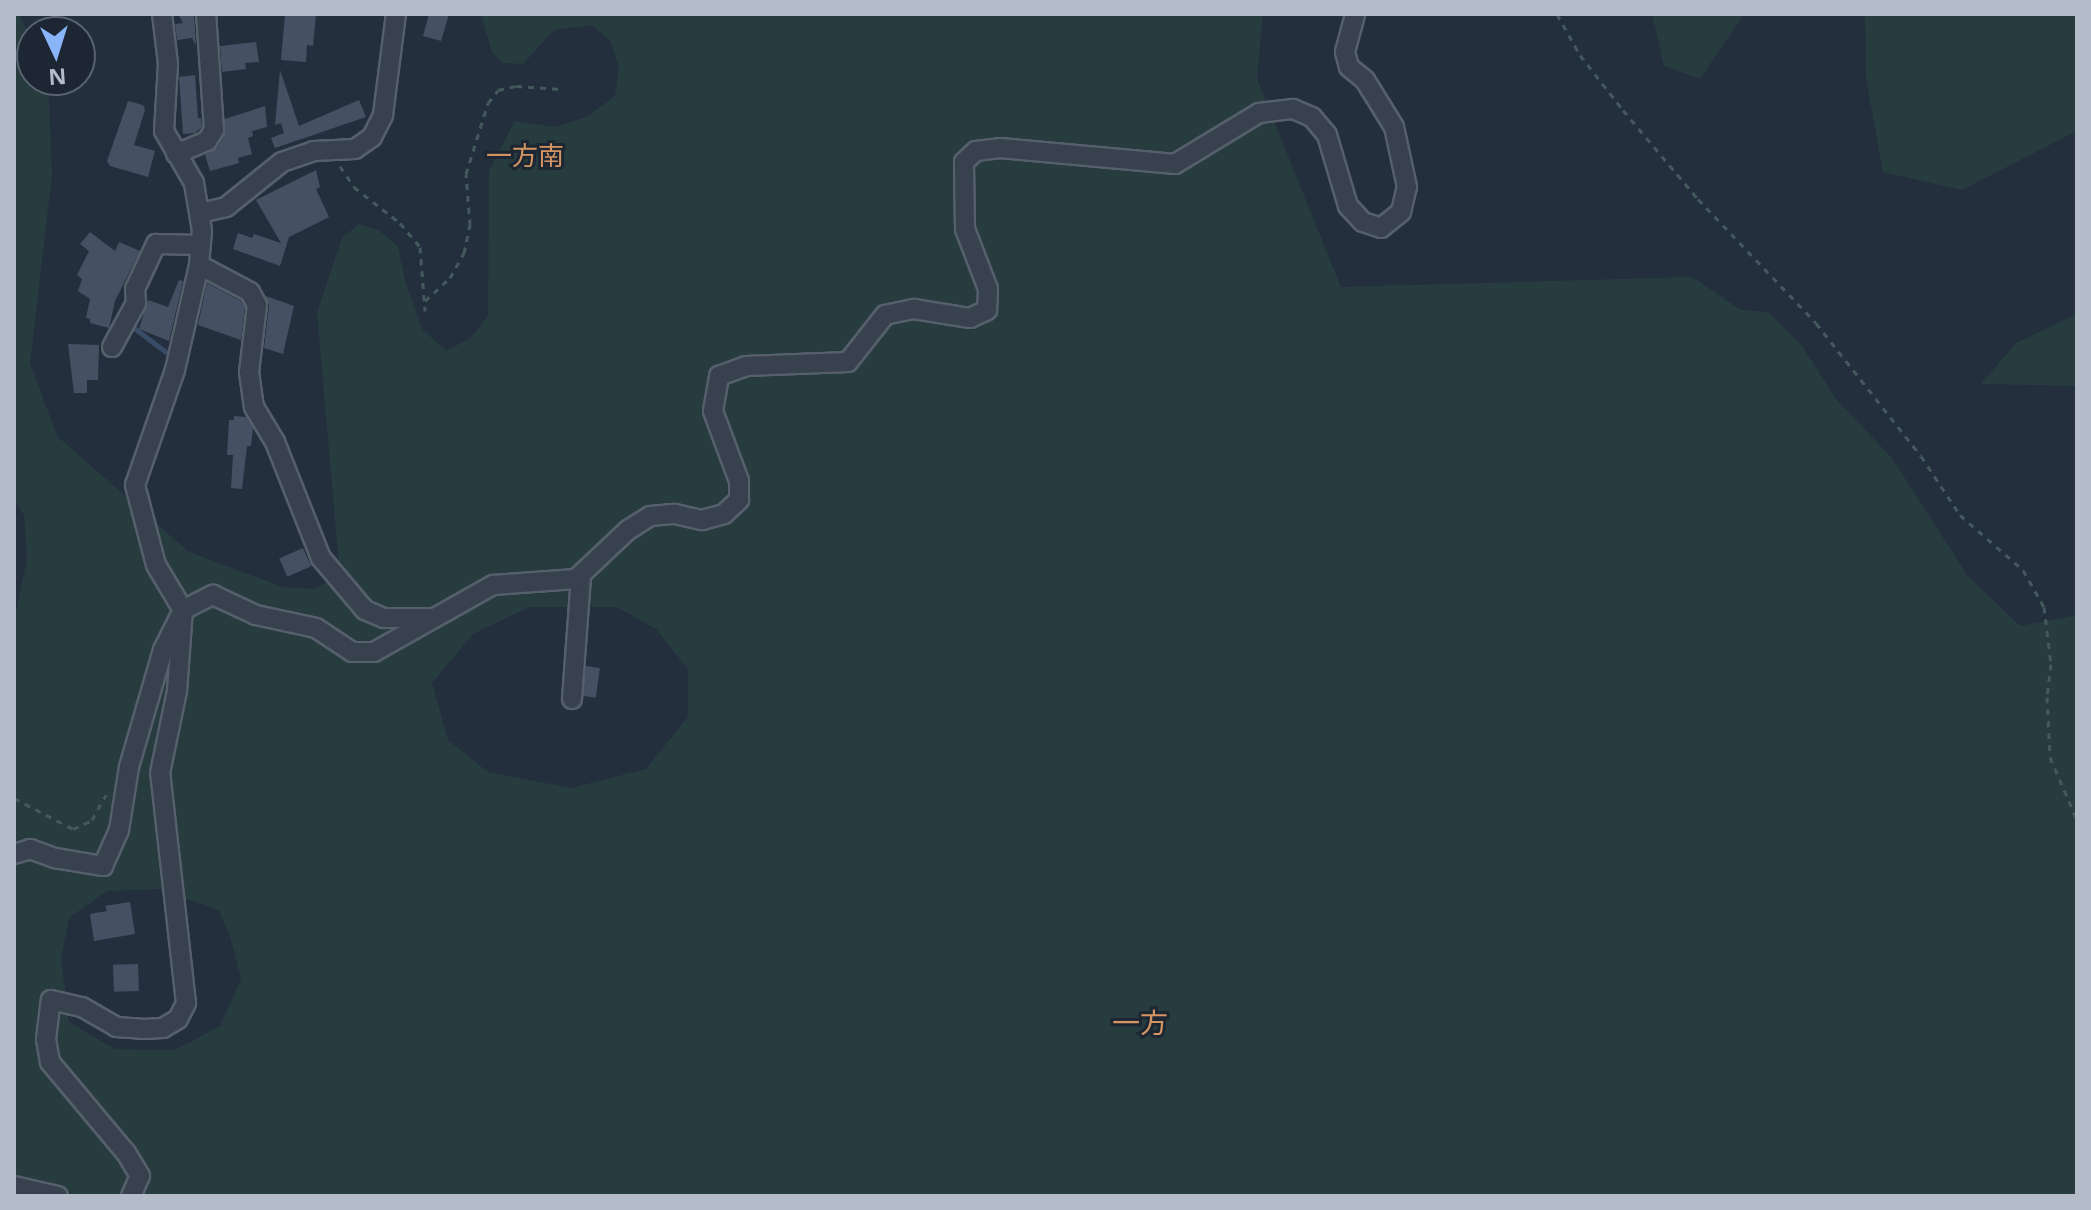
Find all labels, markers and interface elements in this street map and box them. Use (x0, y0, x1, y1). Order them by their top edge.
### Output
north arrow (16, 16, 96, 96)
text: N (48, 62, 68, 94)
district label: 一方南 (486, 140, 564, 172)
district label: 一方 (1112, 1005, 1168, 1039)

